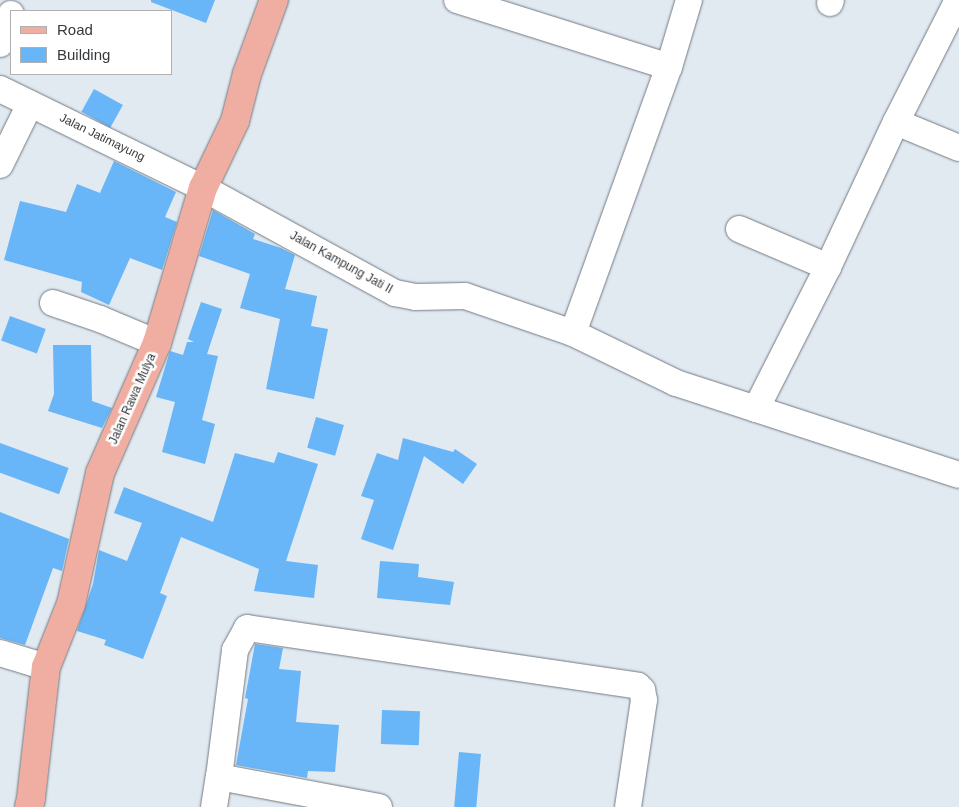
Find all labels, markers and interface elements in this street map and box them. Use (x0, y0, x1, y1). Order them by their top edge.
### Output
legend (10, 10, 172, 75)
text: Road (57, 21, 93, 38)
text: Building (57, 46, 110, 63)
street label: Jalan Jatimayung (57, 111, 147, 165)
street label: Jalan Kampung Jati II (287, 229, 395, 297)
street label: Jalan Rawa Mulya (106, 351, 160, 447)

